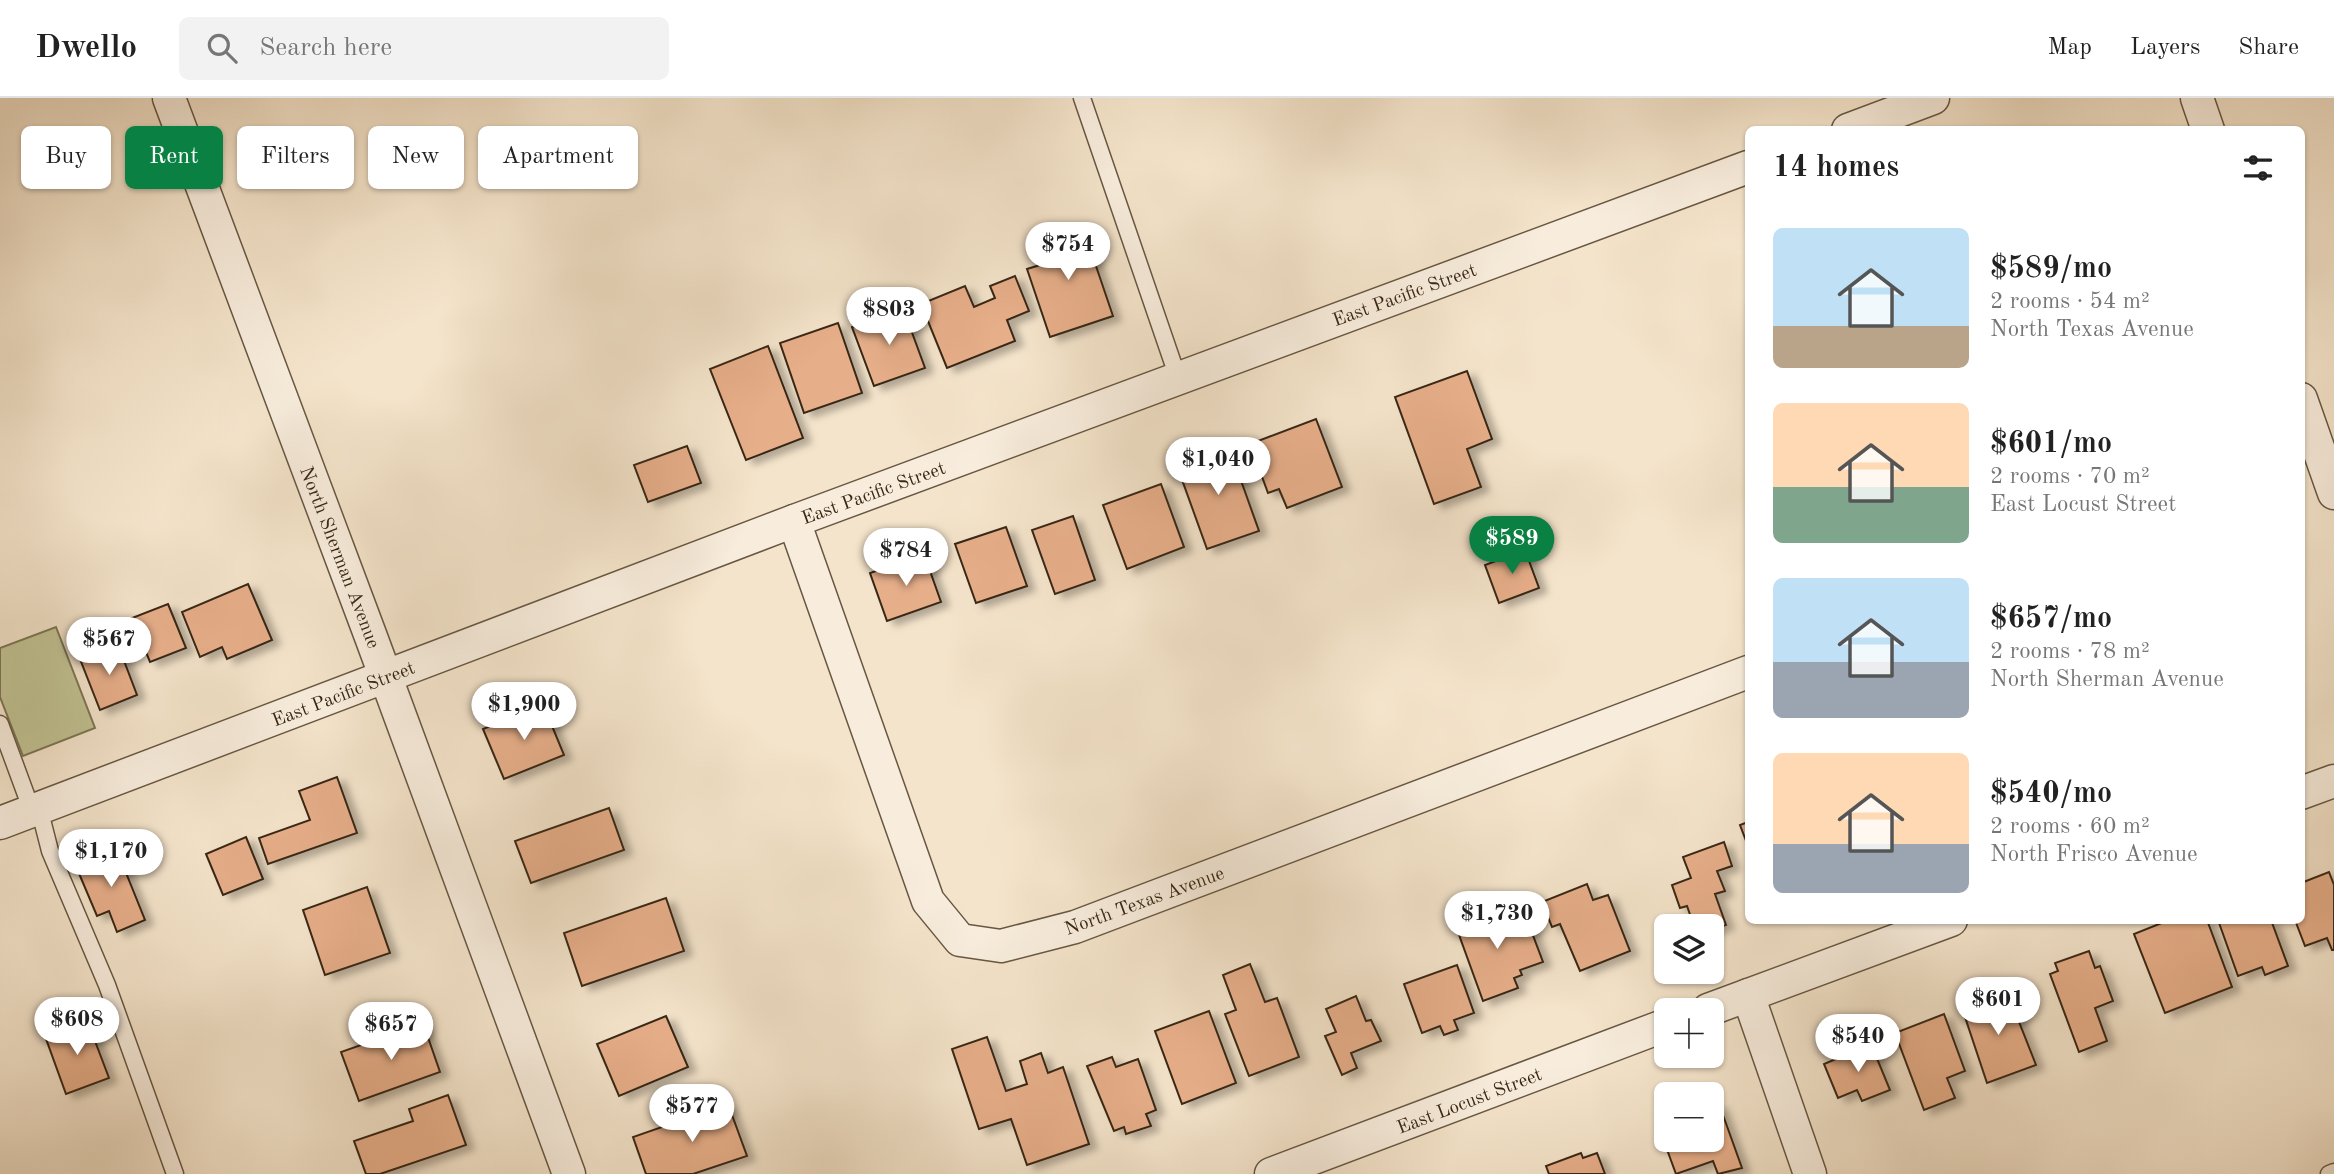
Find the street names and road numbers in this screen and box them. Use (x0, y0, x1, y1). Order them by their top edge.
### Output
street label: East Pacific Street (1330, 261, 1479, 331)
street label: East Pacific Street (799, 459, 948, 529)
street label: North Sherman Avenue (295, 464, 382, 651)
street label: East Pacific Street (270, 659, 418, 731)
street label: North Texas Avenue (1063, 865, 1227, 940)
street label: East Locust Street (1395, 1066, 1545, 1139)

